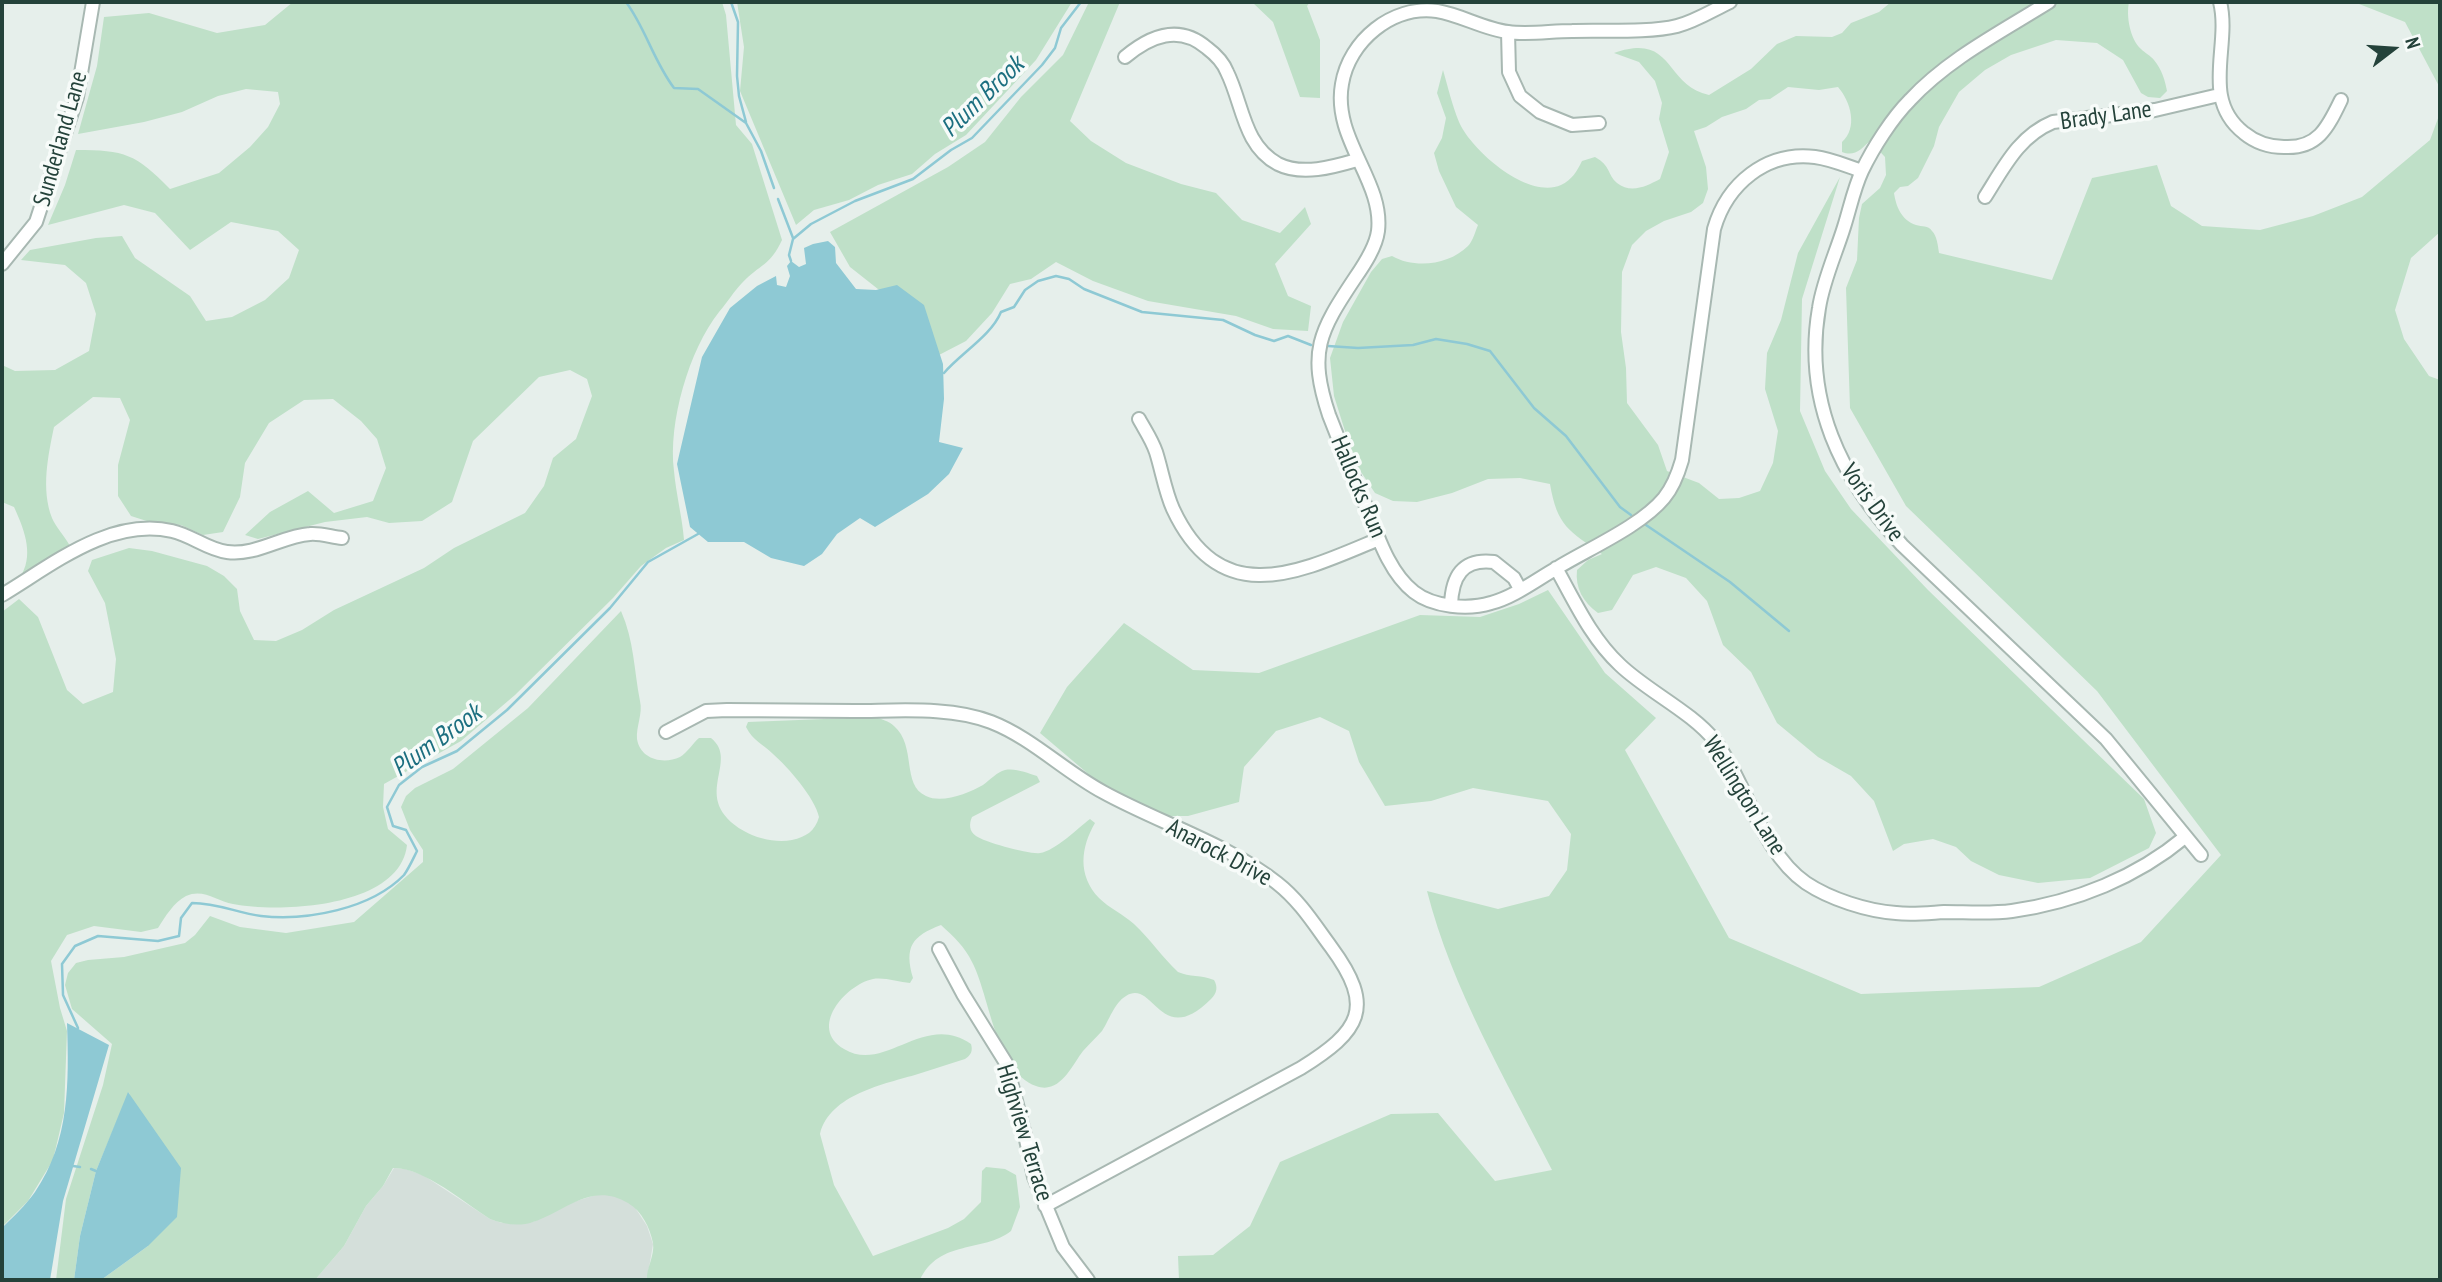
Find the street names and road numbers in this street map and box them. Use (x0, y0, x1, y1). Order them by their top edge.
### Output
street label: Sunderland Lane (28, 68, 94, 210)
street label: Brady Lane (2059, 95, 2153, 137)
street label: Hallocks Run (1324, 432, 1392, 542)
street label: Voris Drive (1834, 459, 1910, 547)
street label: Wellington Lane (1696, 731, 1792, 861)
street label: Anarock Drive (1161, 813, 1277, 893)
street label: Highview Terrace (990, 1061, 1058, 1205)

